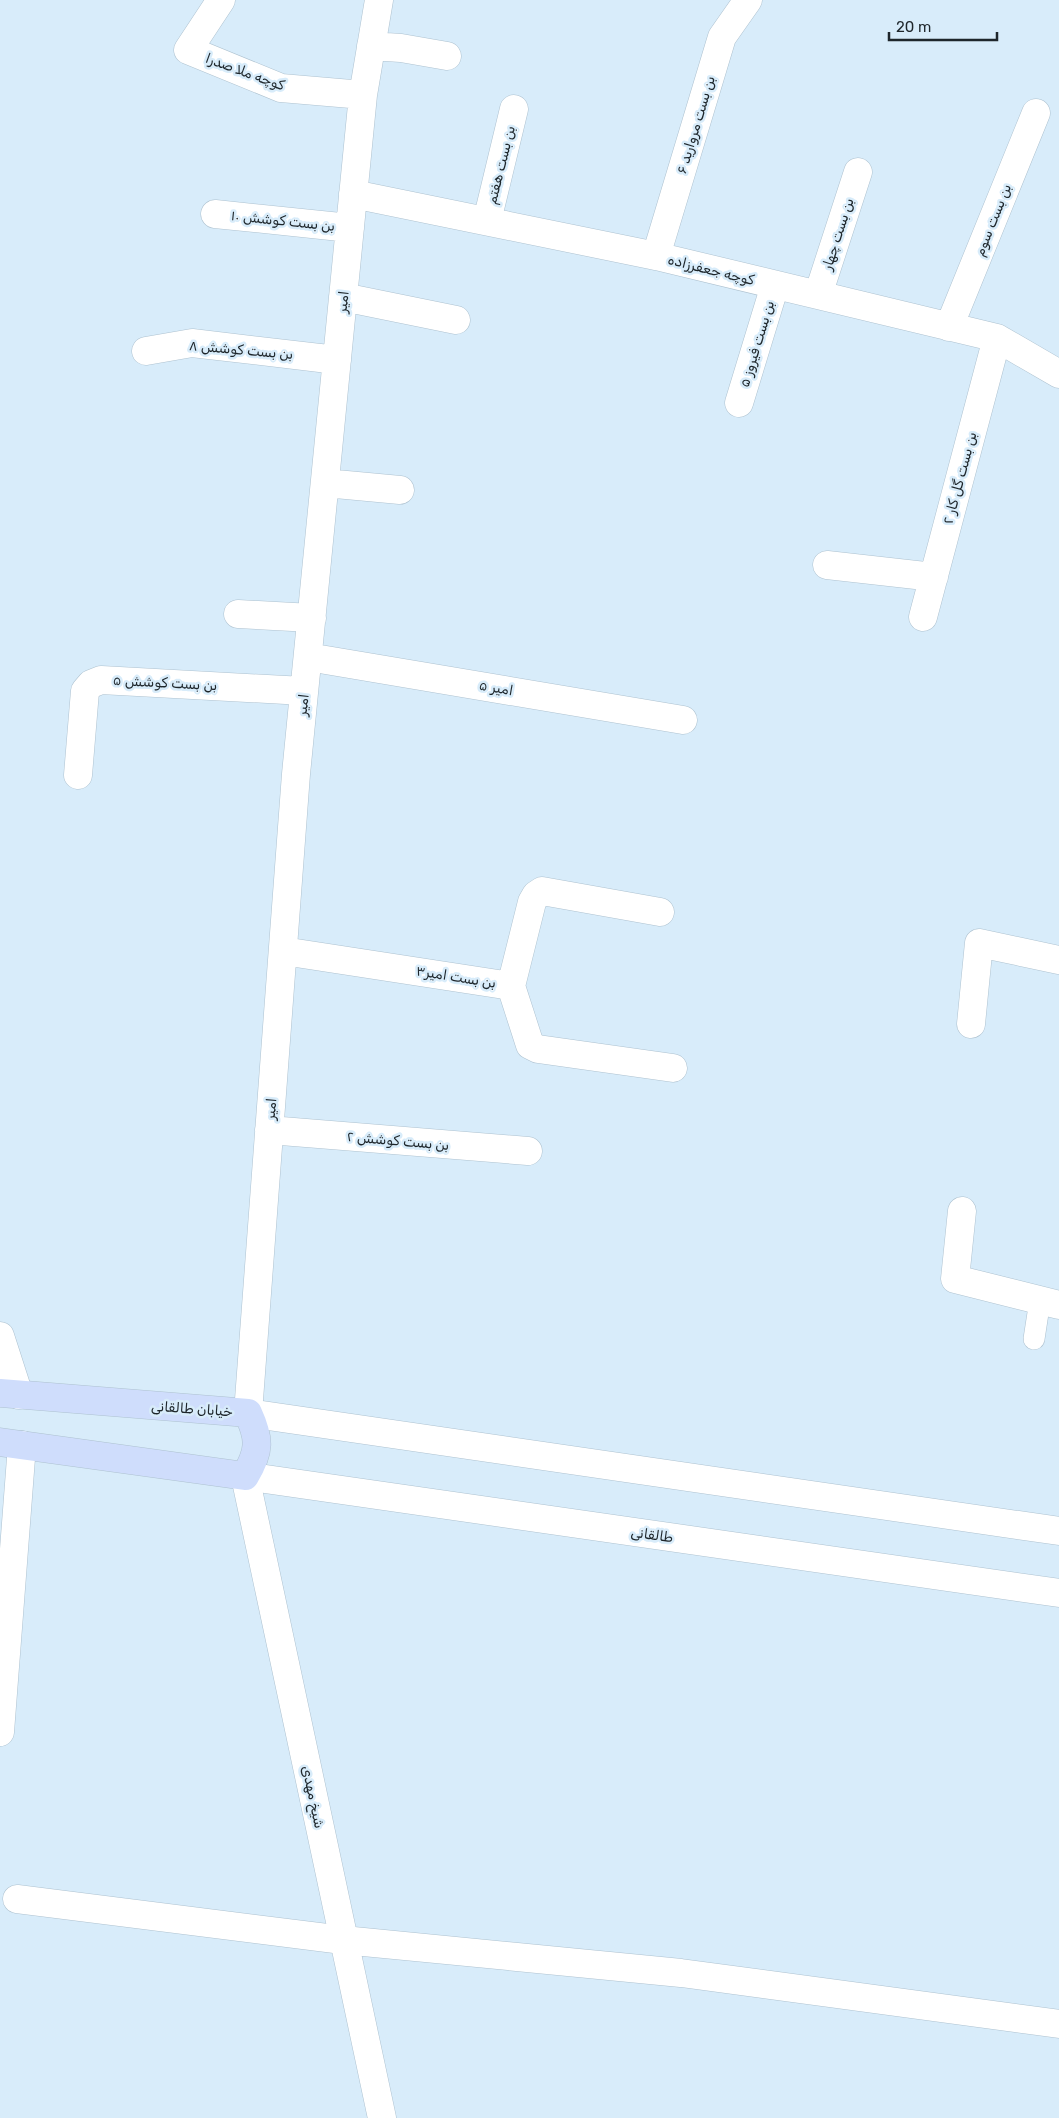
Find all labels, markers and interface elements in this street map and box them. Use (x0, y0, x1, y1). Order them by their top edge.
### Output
scale bar (889, 10, 996, 42)
text: 20 m (896, 18, 931, 36)
street label: کوچه ملا صدرا (203, 50, 288, 94)
street label: بن بست مروارید ۶ (673, 74, 719, 176)
street label: بن بست هفتم (483, 124, 519, 206)
street label: بن بست سوم (971, 181, 1016, 259)
street label: بن بست چهار (818, 196, 858, 273)
street label: بن بست کوشش ۱۰ (230, 207, 336, 235)
street label: کوچه جعفرزاده (666, 251, 757, 289)
street label: امیر (333, 290, 353, 315)
street label: بن بست فیروز ۵ (736, 298, 778, 390)
street label: بن بست کوشش ۸ (188, 337, 294, 363)
street label: بن بست گل کار ۲ (940, 430, 980, 526)
street label: بن بست کوشش ۵ (112, 672, 218, 694)
street label: امیر ۵ (478, 677, 514, 699)
street label: امیر (293, 693, 313, 718)
street label: بن بست امیر۳ (415, 962, 497, 992)
street label: امیر (261, 1097, 280, 1122)
street label: بن بست کوشش ۲ (346, 1128, 450, 1154)
street label: خیابان طالقانی (150, 1398, 234, 1420)
street label: طالقانی (630, 1524, 675, 1546)
street label: شیخ مهدی (296, 1764, 328, 1830)

